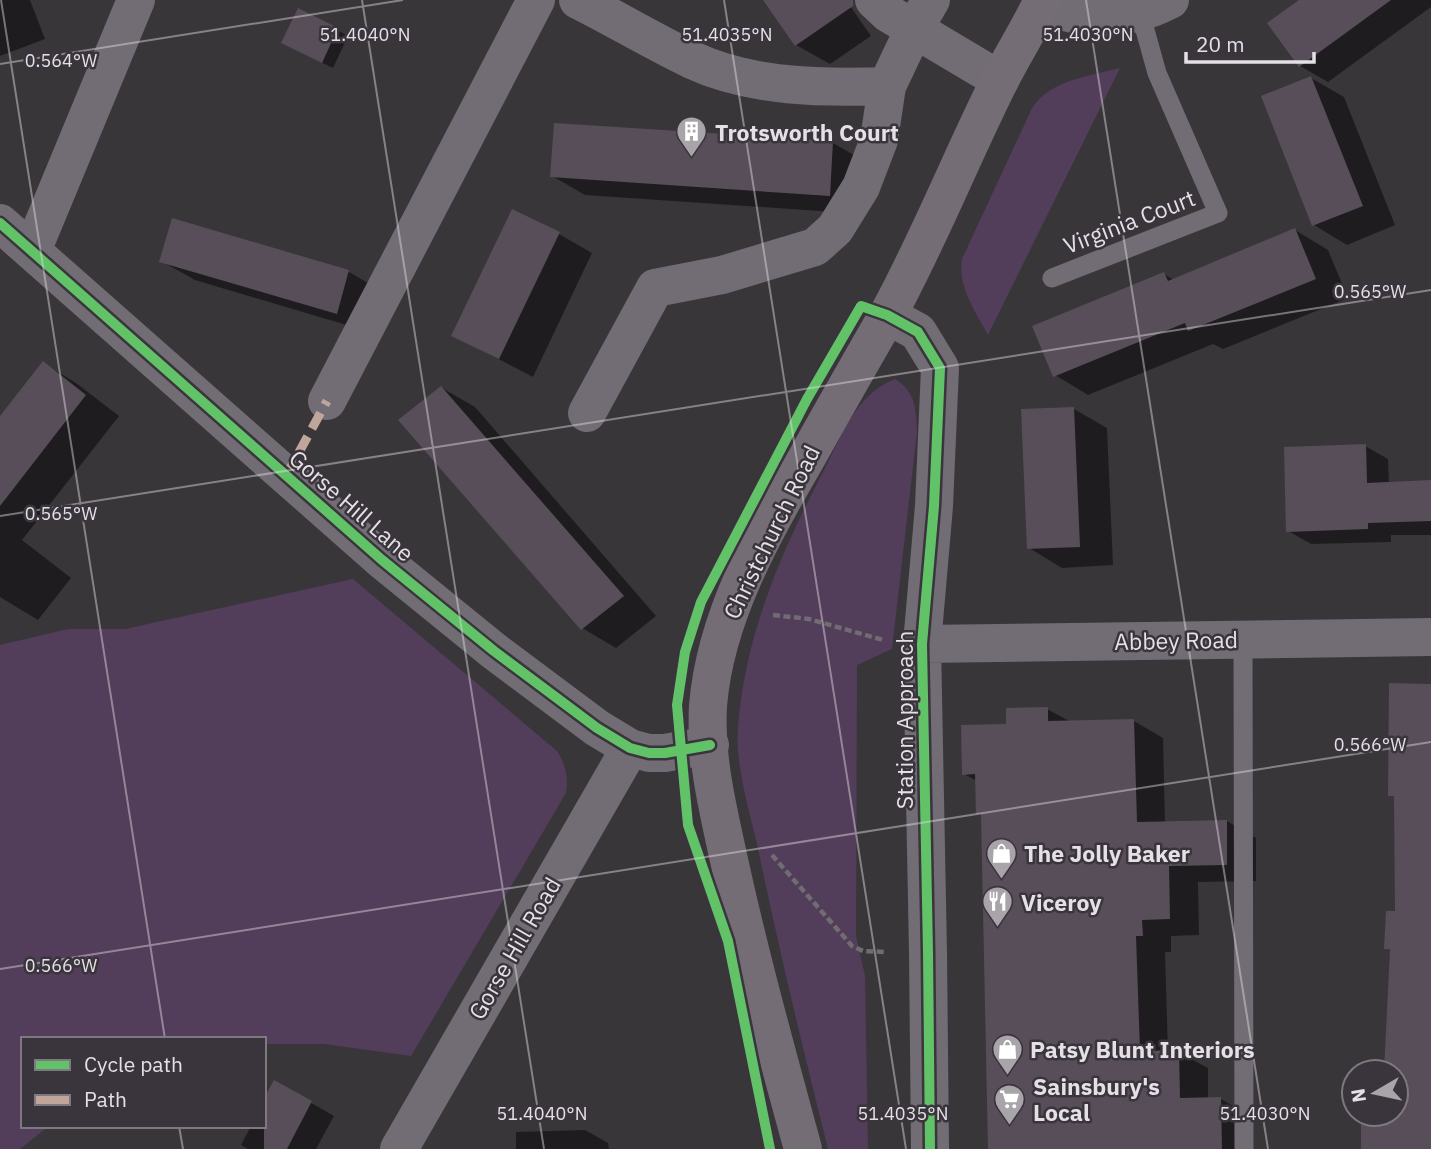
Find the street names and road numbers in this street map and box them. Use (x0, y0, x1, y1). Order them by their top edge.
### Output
street label: Virginia Court (1059, 182, 1199, 260)
street label: Christchurch Road (716, 440, 826, 624)
street label: Gorse Hill Lane (283, 443, 421, 567)
street label: Abbey Road (1114, 624, 1238, 656)
street label: Station Approach (889, 631, 919, 809)
street label: Gorse Hill Road (461, 872, 567, 1024)

